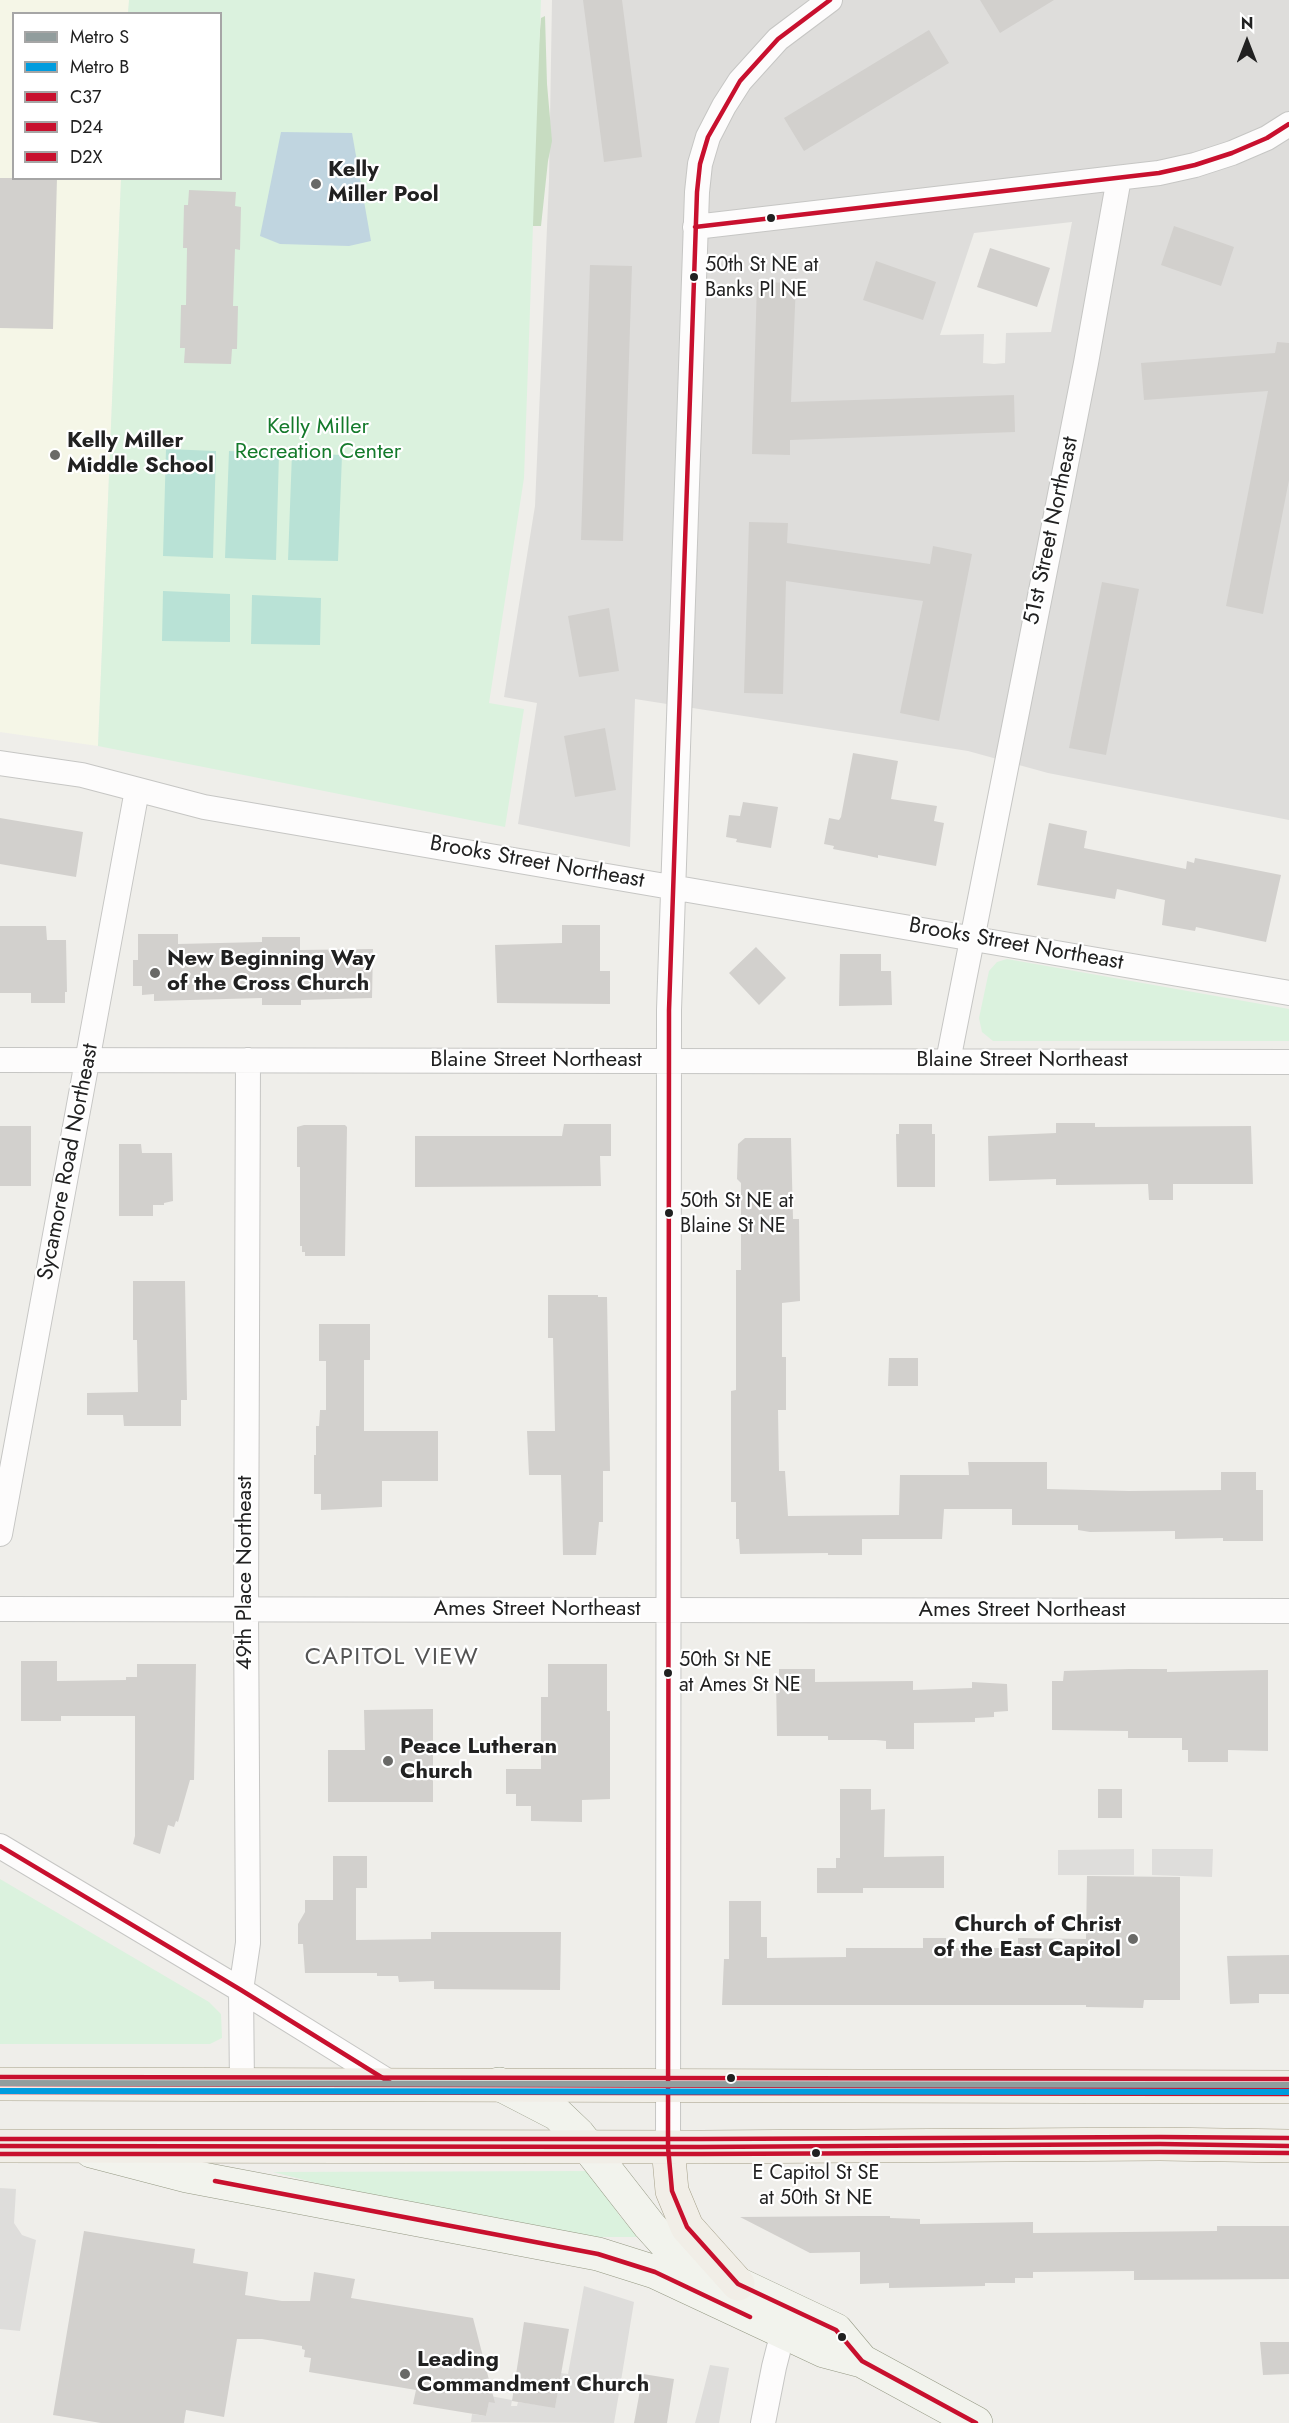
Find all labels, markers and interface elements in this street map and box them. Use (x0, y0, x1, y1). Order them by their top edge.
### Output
legend (12, 12, 222, 180)
north arrow (1217, 12, 1277, 72)
text: N (1241, 12, 1253, 35)
text: Metro S (70, 24, 129, 50)
text: Metro B (70, 54, 129, 80)
text: C37 (70, 84, 101, 110)
text: D24 (70, 114, 103, 140)
text: D2X (70, 144, 102, 170)
place label: Kelly Miller Pool (328, 158, 439, 210)
marker: Kelly Miller Pool (309, 177, 323, 191)
unlabelled marker (765, 212, 777, 224)
place label: 50th St NE at Banks Pl NE (705, 254, 818, 301)
marker: 50th St NE at Banks Pl NE (688, 271, 700, 283)
park label: Kelly Miller Recreation Center (235, 415, 401, 466)
place label: Kelly Miller Middle School (67, 429, 214, 481)
street label: 51st Street Northeast (1019, 435, 1085, 627)
marker: Kelly Miller Middle School (48, 448, 62, 462)
street label: Brooks Street Northeast (428, 831, 646, 895)
street label: Brooks Street Northeast (907, 913, 1125, 977)
place label: New Beginning Way of the Cross Church (167, 947, 375, 998)
marker: New Beginning Way of the Cross Church (148, 966, 162, 980)
street label: Sycamore Road Northeast (33, 1042, 105, 1282)
street label: Blaine Street Northeast (430, 1048, 642, 1074)
street label: Blaine Street Northeast (916, 1048, 1128, 1074)
place label: 50th St NE at Blaine St NE (680, 1190, 793, 1237)
marker: 50th St NE at Blaine St NE (663, 1207, 675, 1219)
street label: 49th Place Northeast (233, 1476, 259, 1670)
street label: Ames Street Northeast (433, 1597, 641, 1623)
street label: Ames Street Northeast (918, 1598, 1126, 1624)
district label: CAPITOL VIEW (305, 1644, 479, 1672)
place label: 50th St NE at Ames St NE (679, 1649, 801, 1696)
marker: 50th St NE at Ames St NE (662, 1667, 674, 1679)
place label: Peace Lutheran Church (400, 1735, 557, 1786)
marker: Peace Lutheran Church (381, 1754, 395, 1768)
place label: Church of Christ of the East Capitol (934, 1913, 1121, 1964)
marker: Church of Christ of the East Capitol (1126, 1932, 1140, 1946)
unlabelled marker (725, 2072, 737, 2084)
marker: E Capitol St SE at 50th St NE (810, 2147, 822, 2159)
place label: E Capitol St SE at 50th St NE (753, 2162, 879, 2209)
unlabelled marker (836, 2331, 848, 2343)
place label: Leading Commandment Church (417, 2348, 649, 2400)
marker: Leading Commandment Church (398, 2367, 412, 2381)

